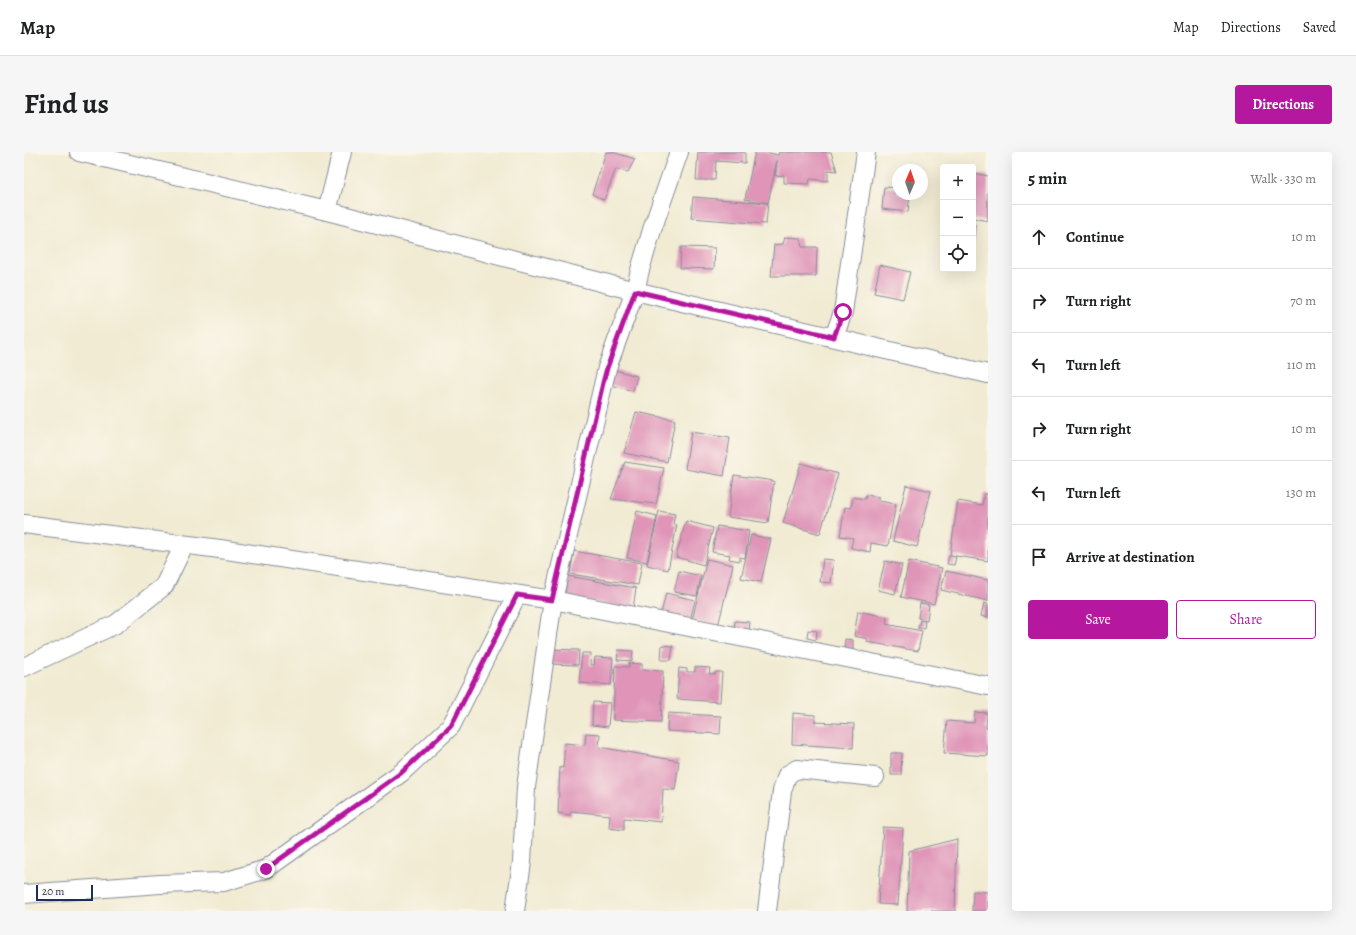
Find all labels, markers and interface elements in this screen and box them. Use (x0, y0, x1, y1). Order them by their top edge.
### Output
text: Map (20, 15, 55, 41)
text: Map (1173, 18, 1199, 37)
text: Directions (1221, 18, 1281, 37)
text: Saved (1303, 18, 1336, 37)
text: Find us (24, 85, 109, 123)
button: Directions (1235, 85, 1332, 124)
north arrow (892, 164, 928, 200)
map controls (940, 164, 976, 272)
button: + (940, 164, 976, 200)
text: 5 min (1028, 167, 1067, 190)
text: Walk · 330 m (1250, 170, 1316, 187)
button: − (940, 200, 976, 236)
icon: ahead (1028, 226, 1050, 248)
text: Continue (1066, 227, 1124, 247)
text: 10 m (1291, 228, 1316, 245)
button: locate (940, 236, 976, 272)
icon: right (1028, 290, 1050, 312)
text: Turn right (1066, 291, 1131, 311)
text: 70 m (1290, 292, 1316, 309)
route start (834, 303, 852, 321)
icon: left (1028, 354, 1050, 376)
text: Turn left (1066, 355, 1121, 375)
text: 110 m (1287, 356, 1316, 373)
icon: right (1028, 418, 1050, 440)
text: Turn right (1066, 419, 1131, 439)
text: 10 m (1291, 420, 1316, 437)
icon: left (1028, 482, 1050, 504)
text: Turn left (1066, 483, 1121, 503)
text: 130 m (1286, 484, 1316, 501)
icon: arrive (1028, 546, 1050, 568)
text: Arrive at destination (1066, 547, 1195, 567)
button: Save (1028, 600, 1168, 639)
button: Share (1176, 600, 1316, 639)
route end (257, 860, 275, 878)
scale bar (36, 883, 93, 902)
text: 20 m (42, 884, 64, 899)

